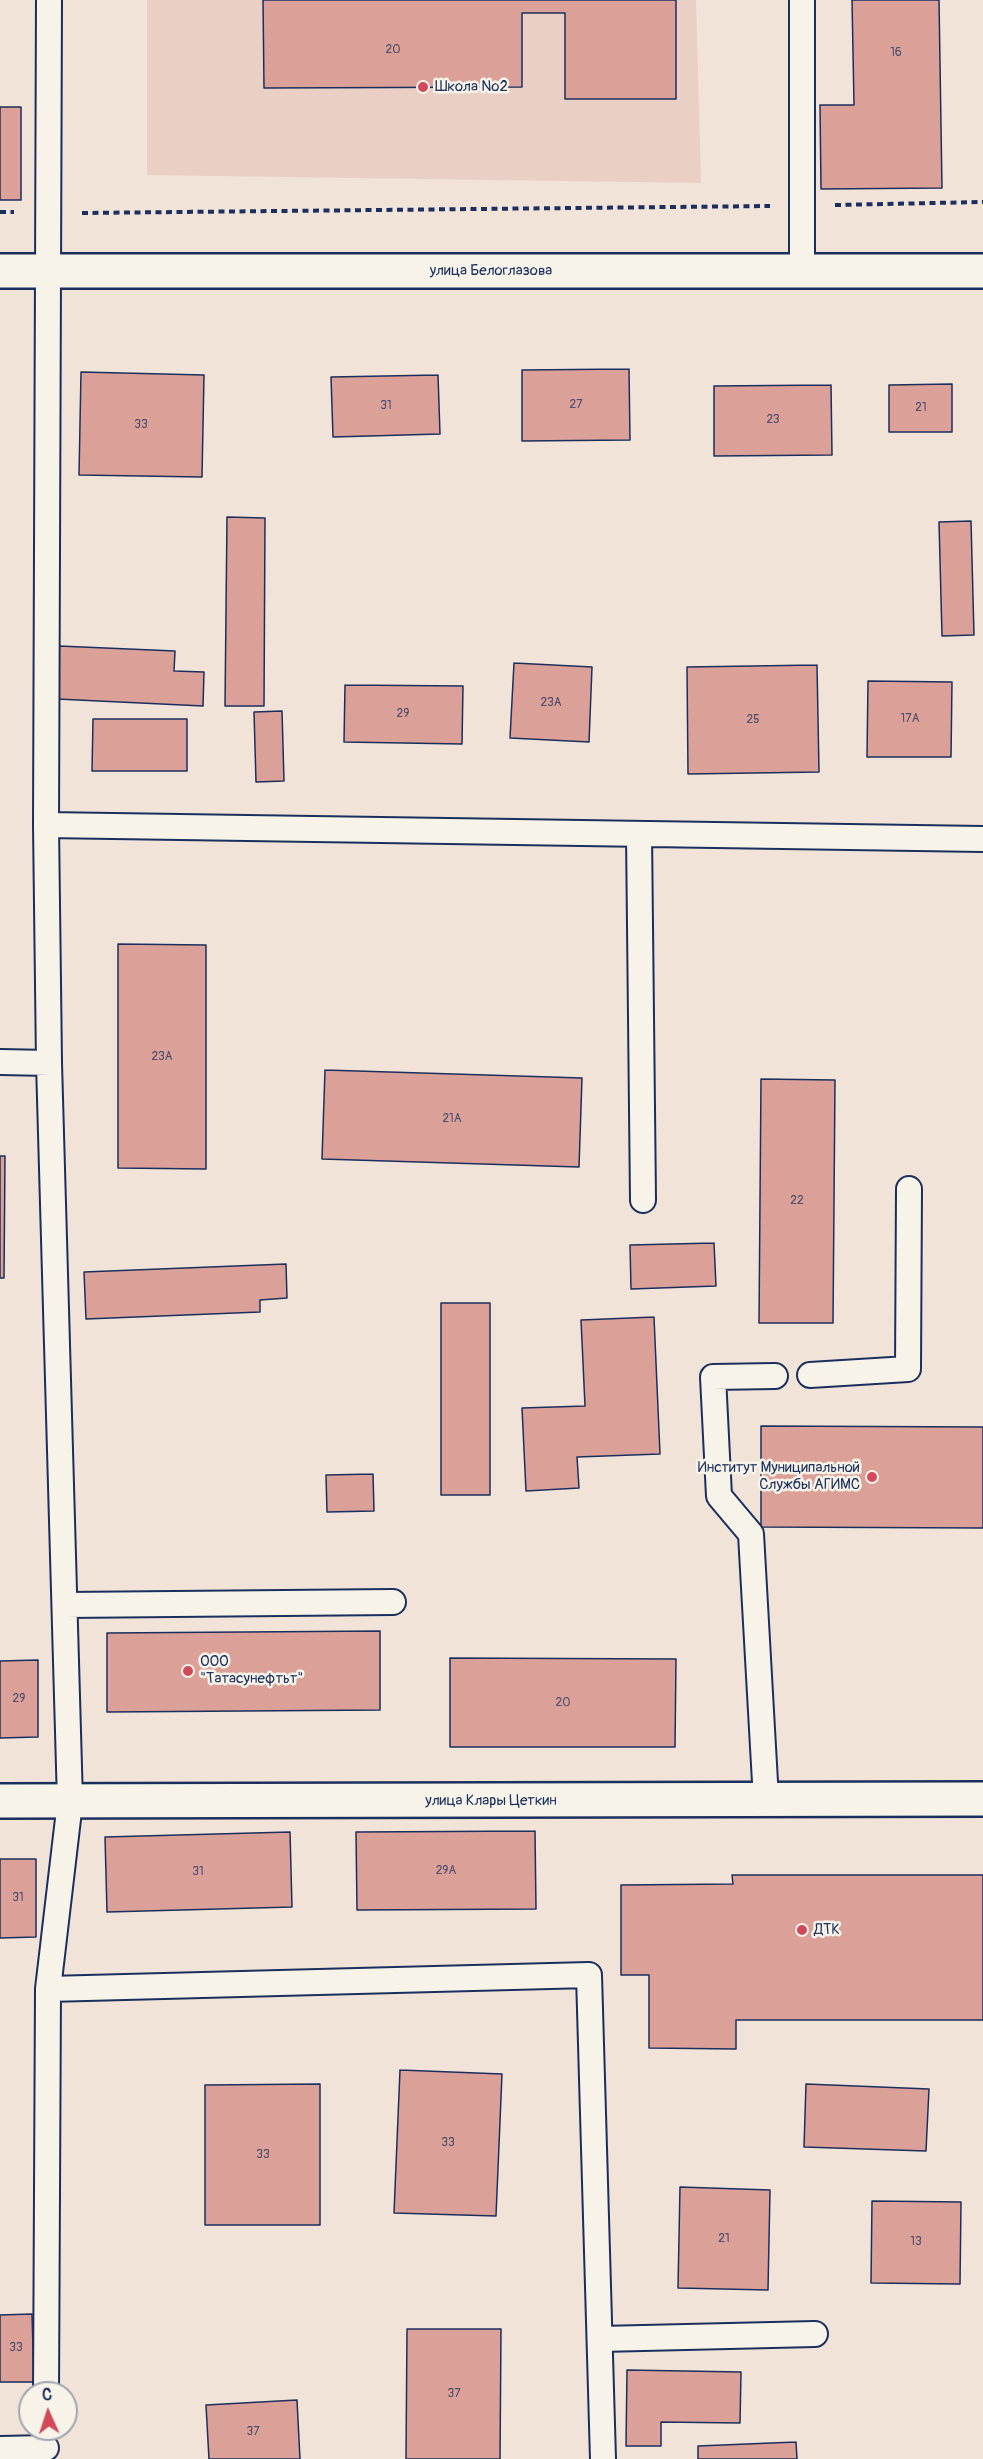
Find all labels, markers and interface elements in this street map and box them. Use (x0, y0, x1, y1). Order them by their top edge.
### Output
house number: 20 (386, 43, 400, 57)
house number: 16 (890, 46, 902, 60)
place label: Школа №2 (435, 78, 508, 96)
marker: Школа №2 (416, 80, 430, 94)
street label: улица Белоглазова (430, 262, 552, 280)
house number: 27 (569, 398, 583, 412)
house number: 31 (380, 399, 392, 413)
house number: 21 (915, 401, 927, 415)
house number: 23 (766, 413, 780, 427)
house number: 33 (134, 418, 148, 432)
house number: 23А (541, 696, 561, 710)
house number: 29 (397, 707, 409, 721)
house number: 17А (901, 712, 919, 726)
house number: 25 (746, 713, 760, 727)
house number: 23А (152, 1050, 172, 1064)
house number: 21А (442, 1112, 462, 1126)
house number: 22 (790, 1194, 804, 1208)
place label: Институт Муниципальной Службы АГИМС (698, 1459, 860, 1494)
marker: Институт Муниципальной Службы АГИМС (865, 1470, 879, 1484)
place label: ООО "Татасунефтьт" (200, 1653, 303, 1688)
marker: ООО "Татасунефтьт" (181, 1664, 195, 1678)
house number: 29 (13, 1692, 25, 1706)
house number: 20 (556, 1696, 570, 1710)
street label: улица Клары Цеткин (425, 1792, 557, 1810)
house number: 29А (436, 1864, 456, 1878)
house number: 31 (192, 1865, 204, 1879)
house number: 31 (12, 1891, 24, 1905)
place label: ДТК (814, 1921, 840, 1939)
marker: ДТК (795, 1923, 809, 1937)
house number: 33 (441, 2136, 455, 2150)
house number: 33 (256, 2148, 270, 2162)
house number: 21 (718, 2232, 730, 2246)
house number: 13 (910, 2235, 922, 2249)
house number: 33 (9, 2341, 23, 2355)
north arrow (18, 2381, 78, 2441)
text: С (42, 2385, 53, 2405)
house number: 37 (447, 2387, 461, 2401)
house number: 37 (246, 2425, 260, 2439)

